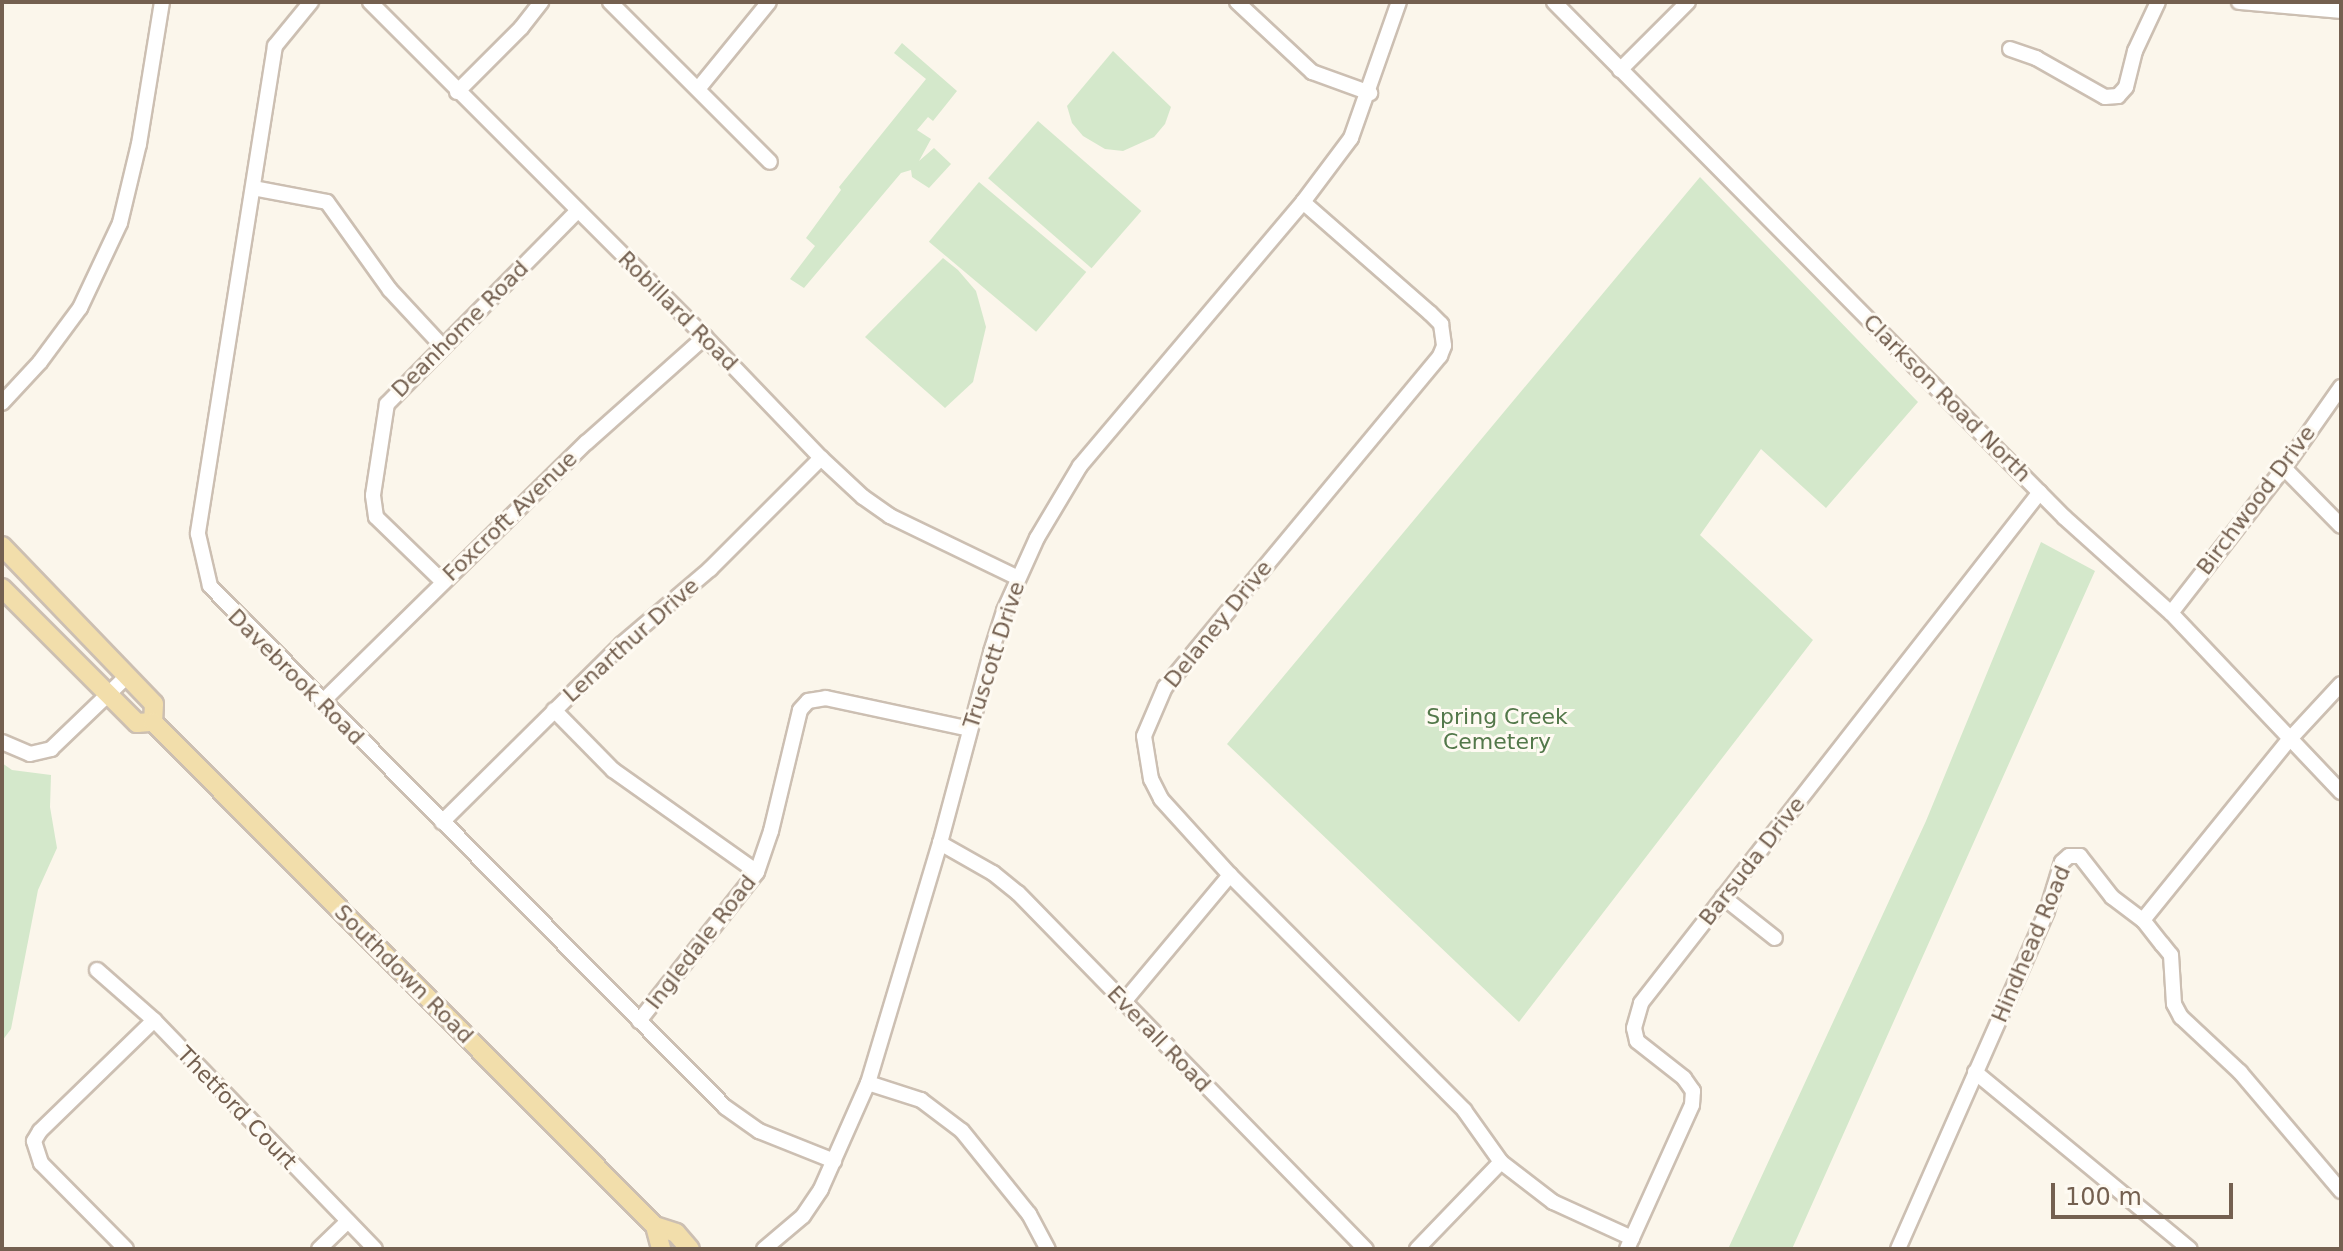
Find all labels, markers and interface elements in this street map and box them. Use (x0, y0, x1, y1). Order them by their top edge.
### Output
street label: Robillard Road (613, 246, 743, 376)
street label: Deanhome Road (386, 255, 534, 403)
street label: Clarkson Road North (1858, 309, 2036, 487)
street label: Birchwood Drive (2191, 420, 2321, 580)
street label: Foxcroft Avenue (437, 445, 583, 587)
street label: Delaney Drive (1159, 555, 1277, 693)
street label: Lenarthur Drive (558, 572, 704, 708)
street label: Truscott Drive (958, 578, 1030, 732)
street label: Davebrook Road (223, 604, 369, 750)
park label: Spring Creek Cemetery (1426, 703, 1568, 754)
street label: Barsuda Drive (1694, 791, 1810, 931)
street label: Hindhead Road (1986, 862, 2076, 1026)
street label: Ingledale Road (640, 870, 762, 1014)
street label: Southdown Road (329, 899, 479, 1049)
street label: Everall Road (1102, 980, 1216, 1098)
street label: Thetford Court (172, 1041, 302, 1175)
scale bar (2055, 1167, 2237, 1217)
text: 100 m (2065, 1183, 2142, 1211)

